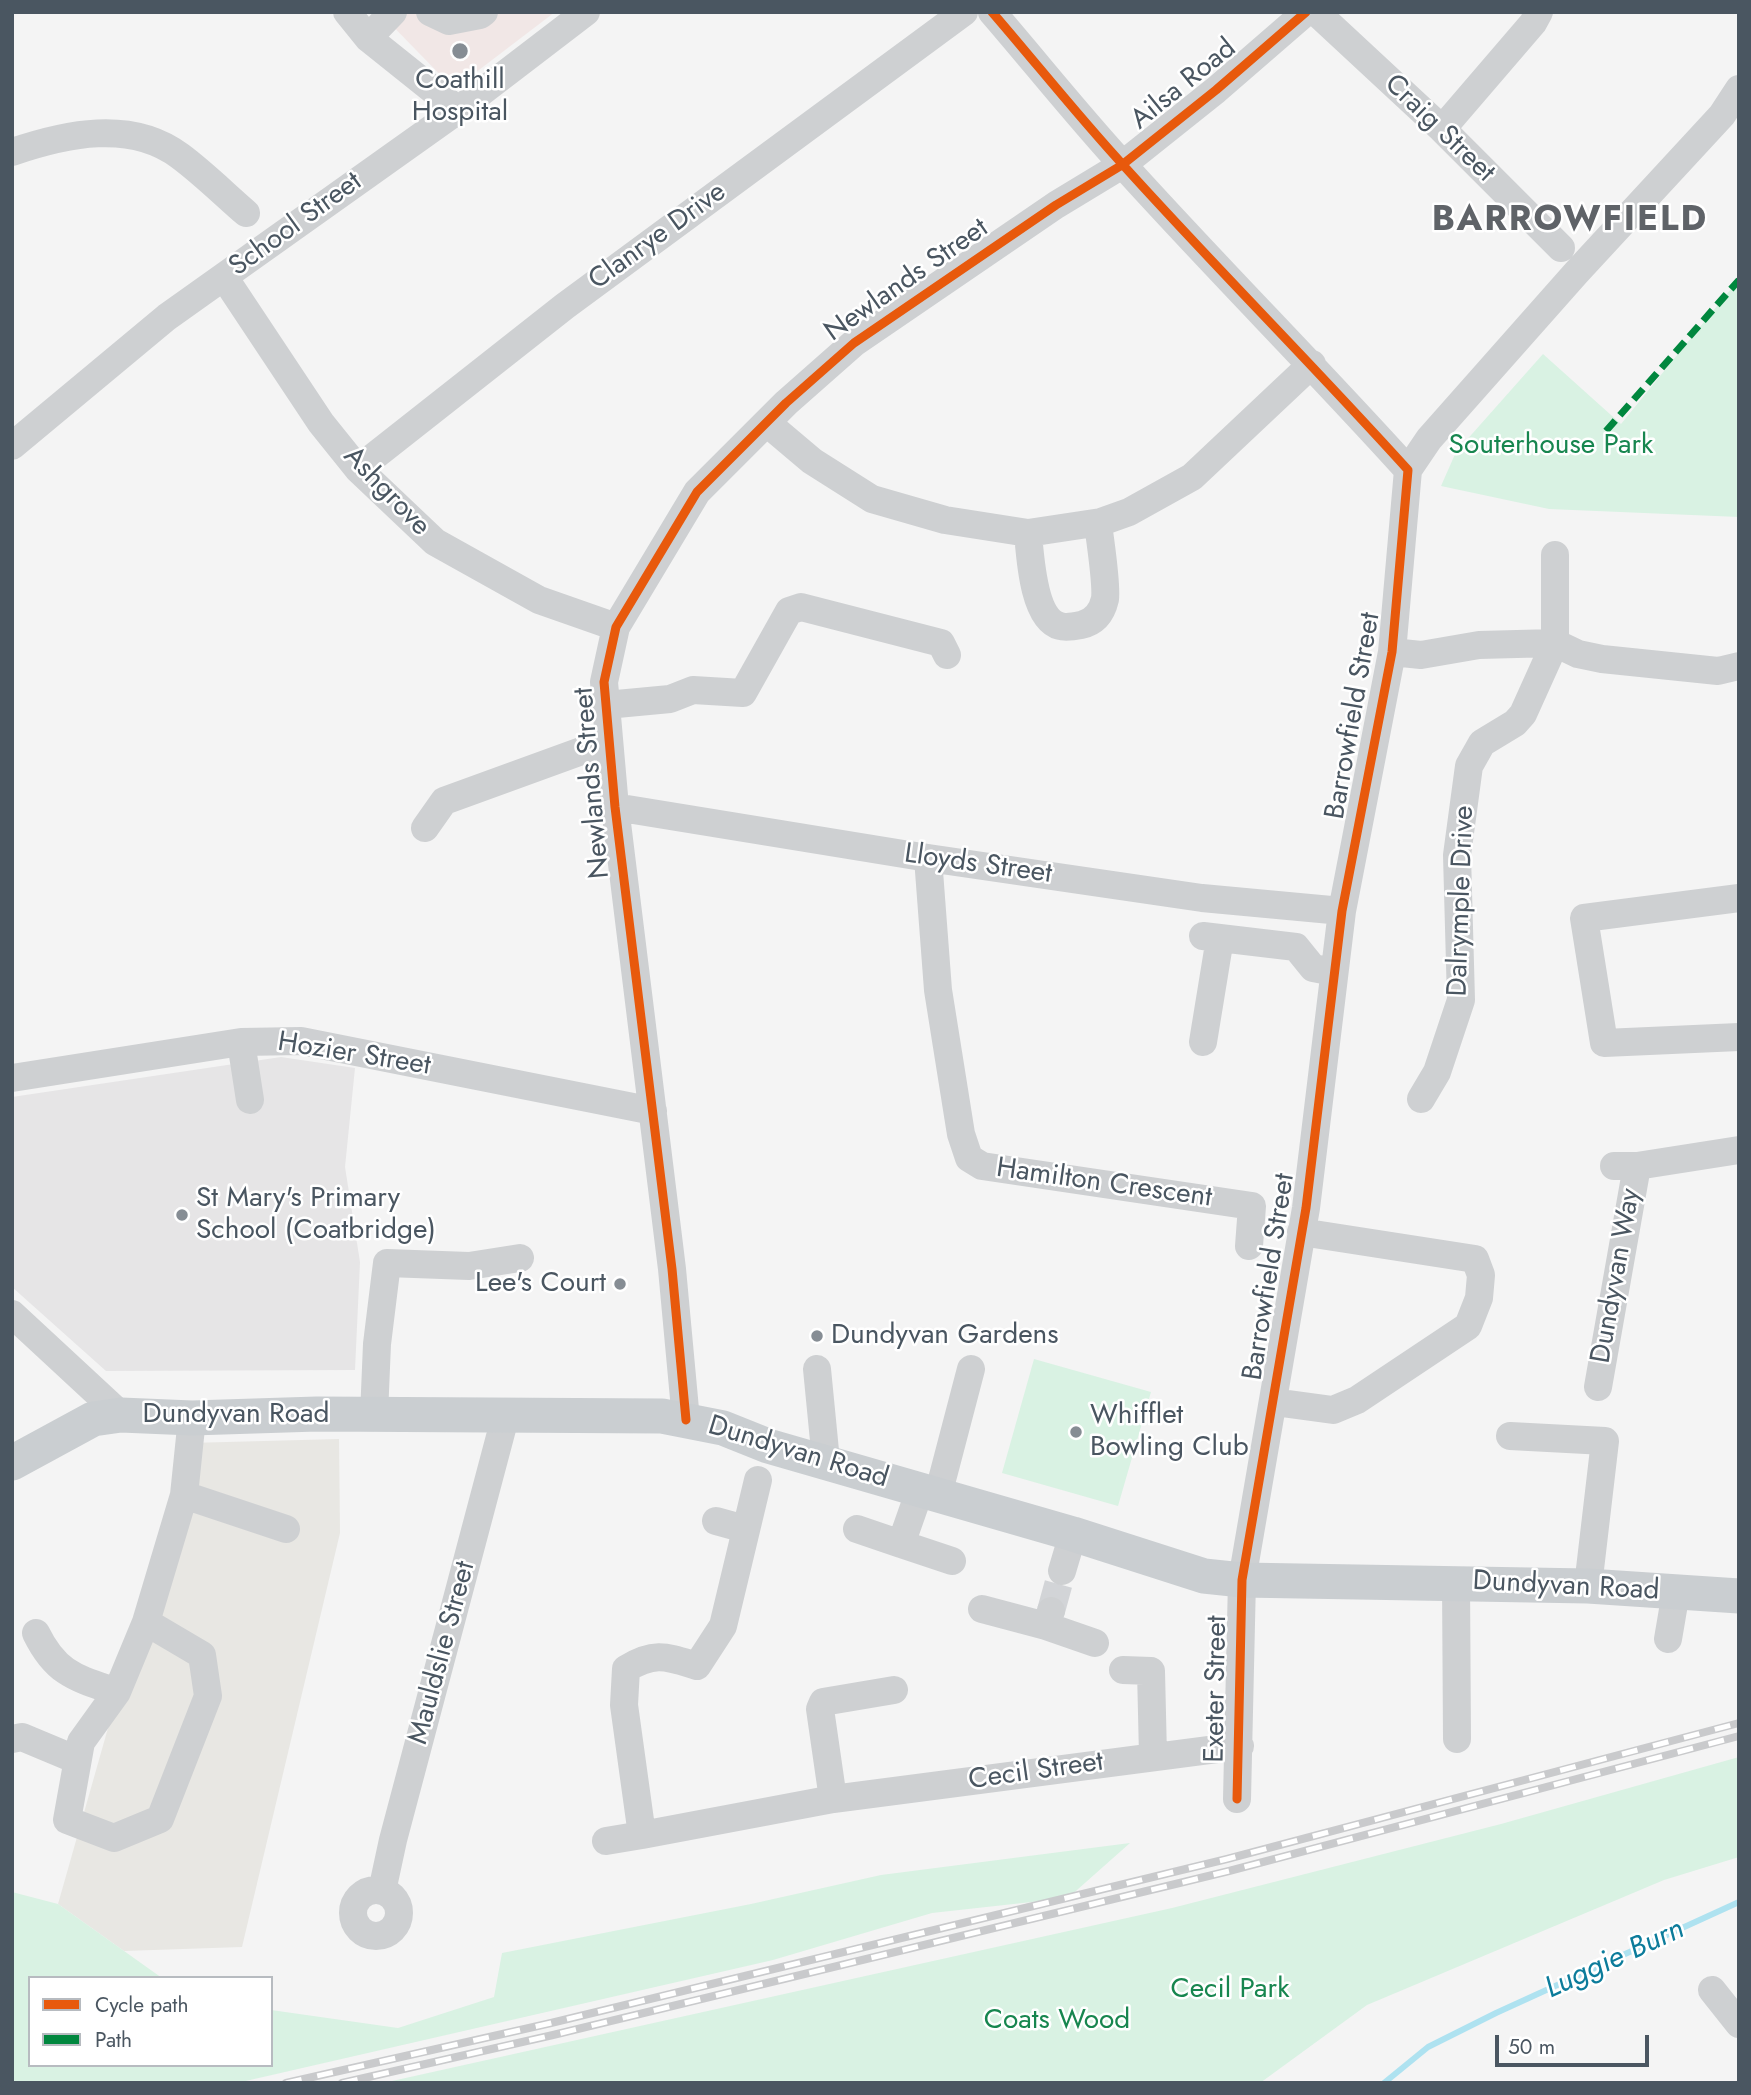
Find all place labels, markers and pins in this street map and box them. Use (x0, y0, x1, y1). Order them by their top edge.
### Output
marker: Coathill Hospital (450, 41, 470, 61)
place label: Coathill Hospital (412, 64, 508, 130)
place label: St Mary's Primary School (Coatbridge) (196, 1182, 436, 1248)
marker: St Mary's Primary School (Coatbridge) (174, 1207, 190, 1223)
place label: Lee's Court (475, 1267, 606, 1301)
marker: Lee's Court (612, 1276, 628, 1292)
place label: Dundyvan Gardens (831, 1319, 1059, 1353)
marker: Dundyvan Gardens (809, 1328, 825, 1344)
place label: Whifflet Bowling Club (1090, 1399, 1249, 1465)
marker: Whifflet Bowling Club (1068, 1424, 1084, 1440)

